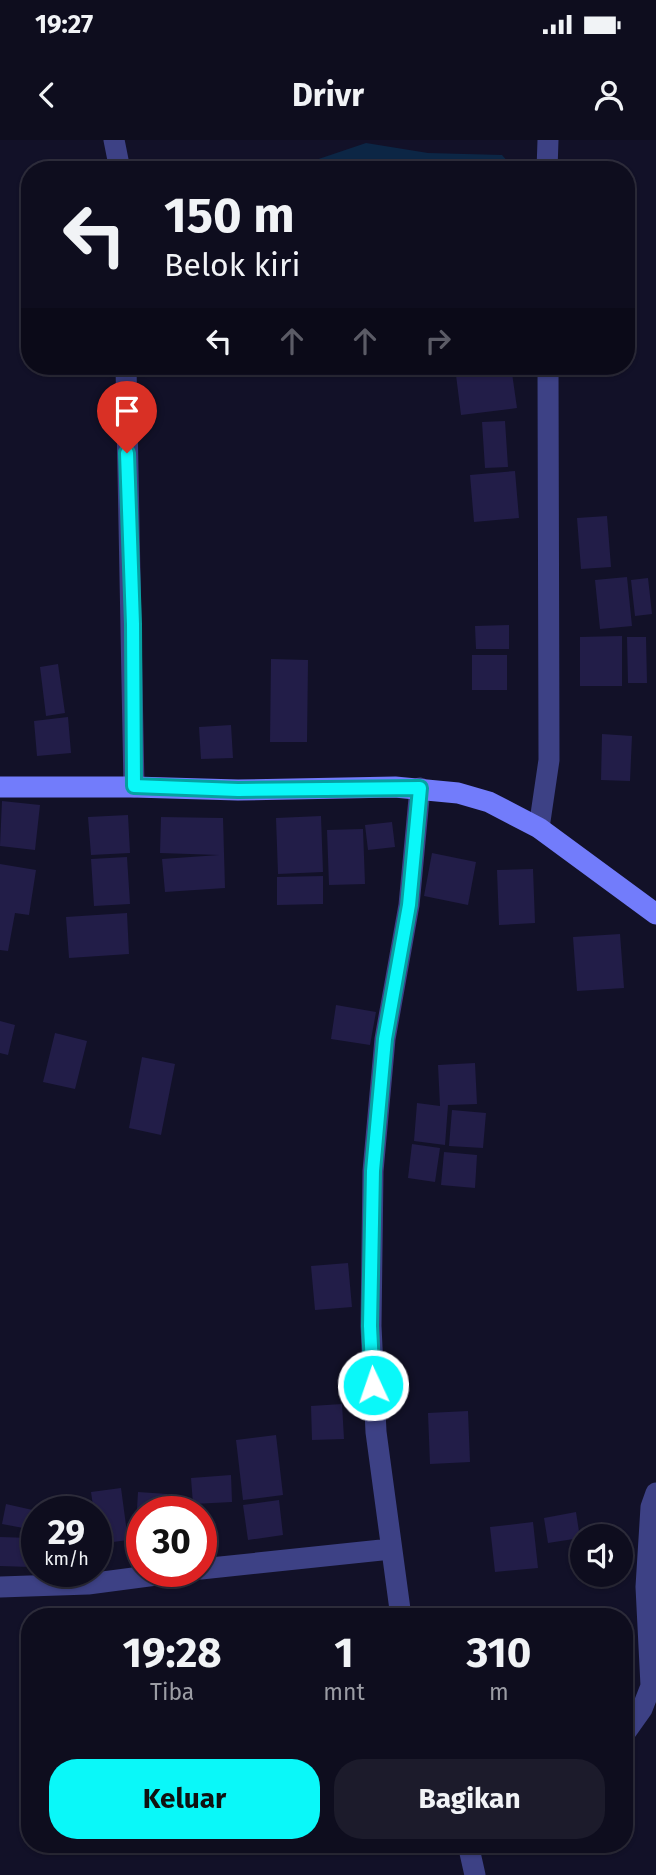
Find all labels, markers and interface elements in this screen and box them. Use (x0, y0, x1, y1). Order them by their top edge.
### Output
text: 19:27 (35, 9, 93, 40)
icon: back (28, 76, 66, 114)
text: Drivr (292, 76, 364, 114)
icon: person (590, 76, 628, 114)
text: 150 m (164, 186, 295, 245)
icon: left (49, 189, 140, 280)
text: Belok kiri (164, 246, 300, 284)
icon: left (200, 322, 238, 360)
icon: ahead (273, 322, 311, 360)
icon: ahead (346, 322, 384, 360)
icon: right (419, 322, 457, 360)
pin (97, 381, 157, 453)
icon: arrive (108, 392, 146, 430)
position arrow (336, 1348, 410, 1422)
speed limit sign: 30 (126, 1496, 217, 1587)
text: 29 (48, 1511, 85, 1553)
map controls (570, 1524, 633, 1587)
button: sound (570, 1524, 633, 1587)
text: km/h (44, 1548, 89, 1570)
text: 19:28 (123, 1628, 222, 1678)
text: 1 (334, 1628, 354, 1678)
text: 310 (466, 1628, 531, 1678)
text: Tiba (150, 1678, 194, 1706)
text: mnt (323, 1678, 365, 1706)
text: m (489, 1678, 509, 1706)
button: Keluar (49, 1759, 320, 1839)
button: Bagikan (334, 1759, 605, 1839)

